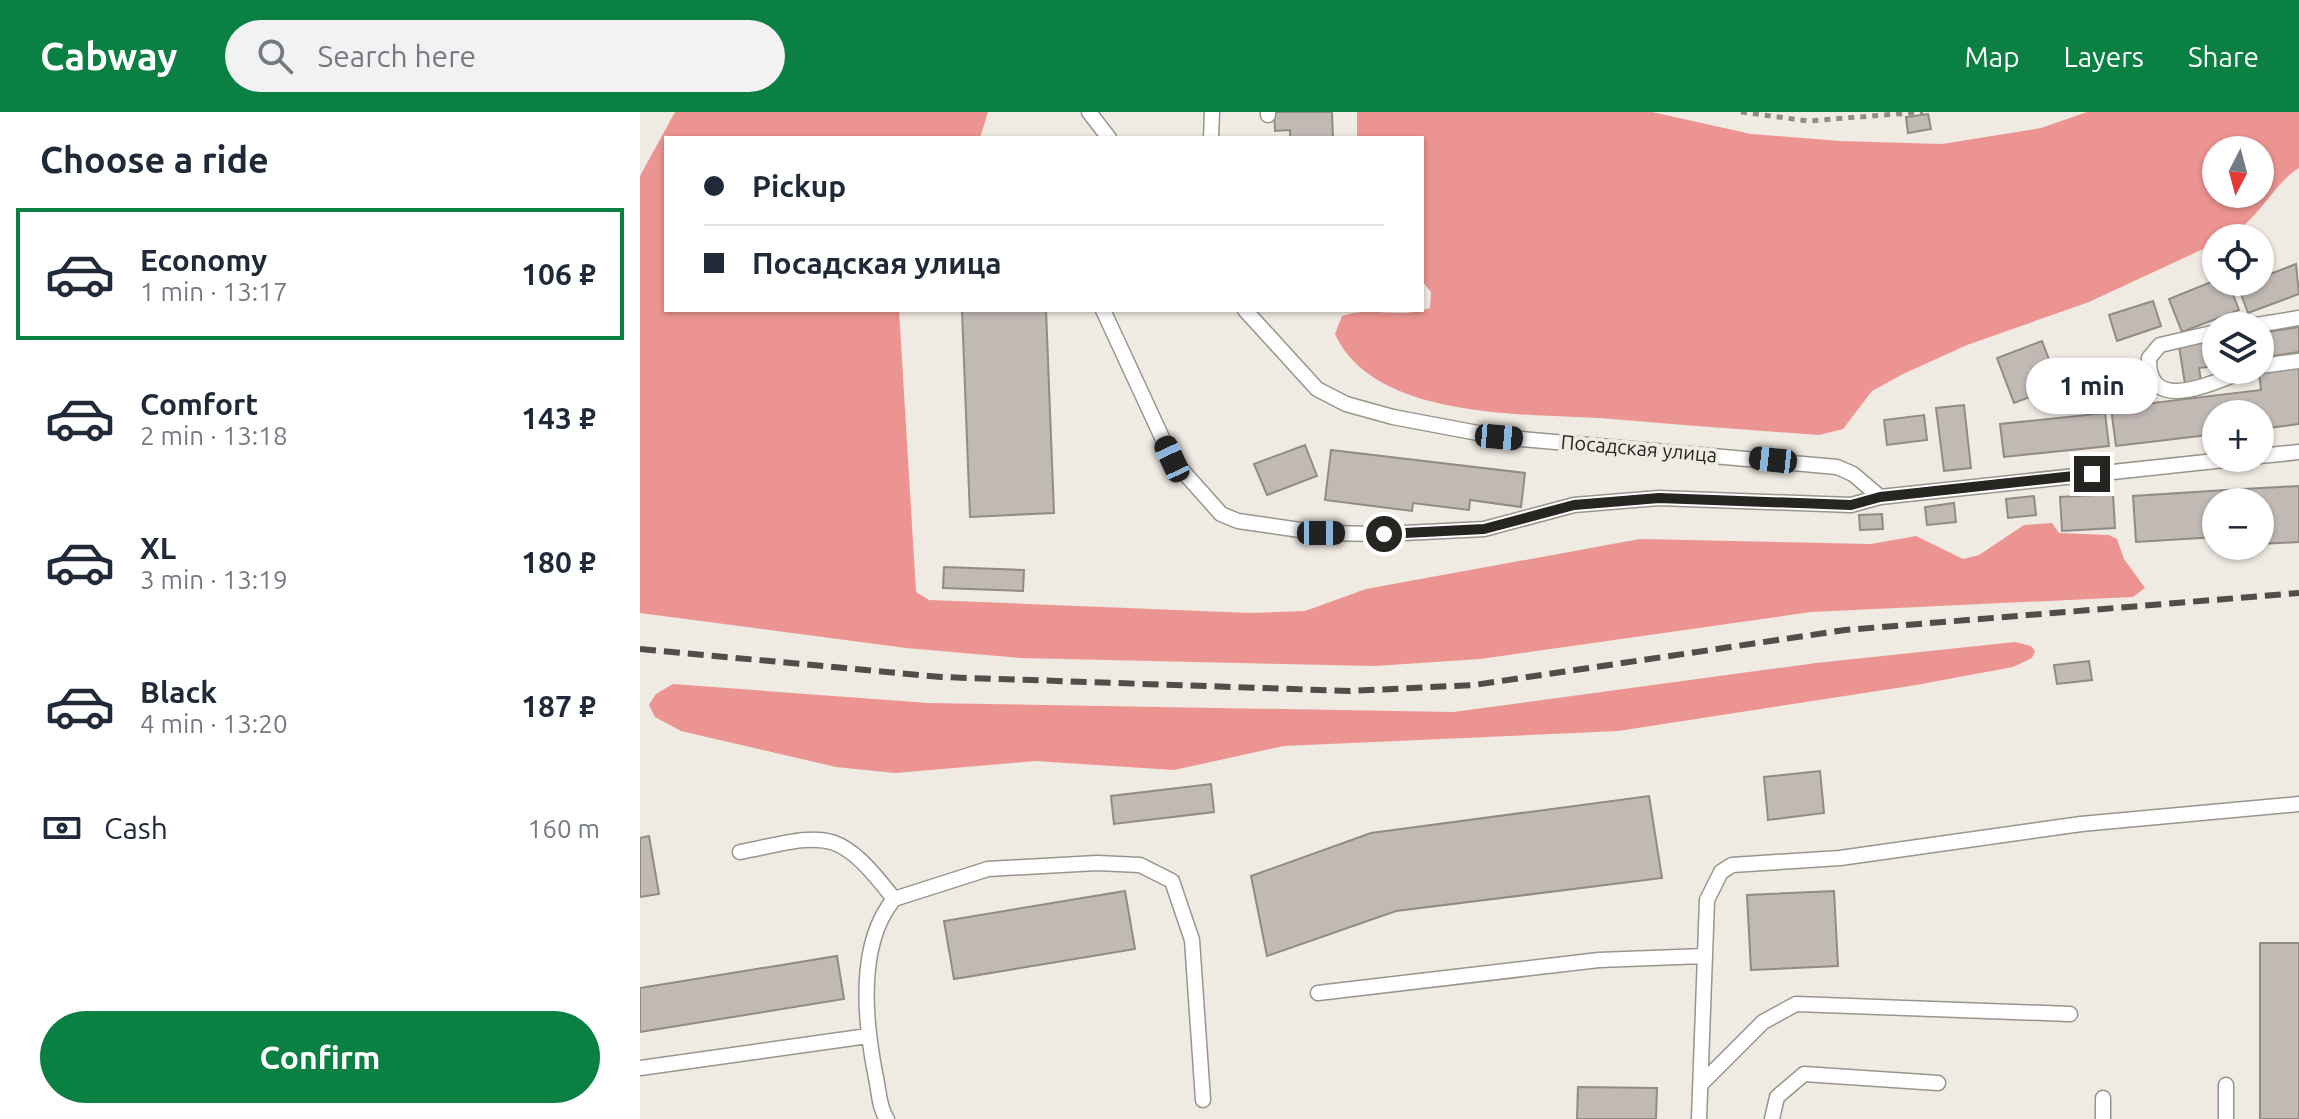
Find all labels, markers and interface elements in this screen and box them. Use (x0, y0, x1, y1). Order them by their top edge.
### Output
search box (225, 20, 785, 92)
icon: search (253, 34, 297, 78)
text: Cabway (40, 35, 177, 77)
text: Search here (317, 39, 476, 73)
text: Map (1964, 41, 2020, 72)
text: Layers (2064, 41, 2144, 72)
text: Share (2188, 41, 2259, 72)
north arrow (2202, 136, 2274, 208)
map controls (2202, 136, 2274, 560)
text: Choose a ride (40, 139, 269, 180)
text: Pickup (752, 169, 846, 203)
button: locate (2202, 224, 2274, 296)
icon: car (44, 238, 116, 310)
text: Economy (140, 243, 267, 277)
text: Посадская улица (752, 246, 1002, 280)
text: 106 ₽ (521, 257, 596, 291)
text: 1 min · 13:17 (140, 277, 288, 306)
button: layers (2202, 312, 2274, 384)
callout: 1 min (2026, 358, 2158, 414)
text: 1 min (2059, 371, 2125, 400)
icon: car (44, 382, 116, 454)
text: Comfort (140, 387, 258, 421)
button: + (2202, 400, 2274, 472)
text: 143 ₽ (521, 401, 596, 435)
text: 2 min · 13:18 (140, 421, 288, 450)
car (1474, 423, 1524, 451)
street label: Посадская улица (1560, 430, 1718, 466)
car (1151, 432, 1193, 486)
car (1748, 446, 1798, 474)
route end (2074, 456, 2110, 492)
button: − (2202, 488, 2274, 560)
route start (1366, 516, 1402, 552)
car (1297, 521, 1345, 545)
icon: car (44, 526, 116, 598)
text: XL (140, 531, 176, 565)
text: 180 ₽ (521, 545, 596, 579)
text: 3 min · 13:19 (140, 565, 288, 594)
icon: car (44, 670, 116, 742)
text: Black (140, 675, 217, 709)
text: 187 ₽ (521, 689, 596, 723)
text: 4 min · 13:20 (140, 709, 288, 738)
icon: cash (40, 806, 84, 850)
text: Cash (104, 811, 168, 845)
text: 160 m (528, 814, 600, 843)
button: Confirm (40, 1011, 600, 1103)

